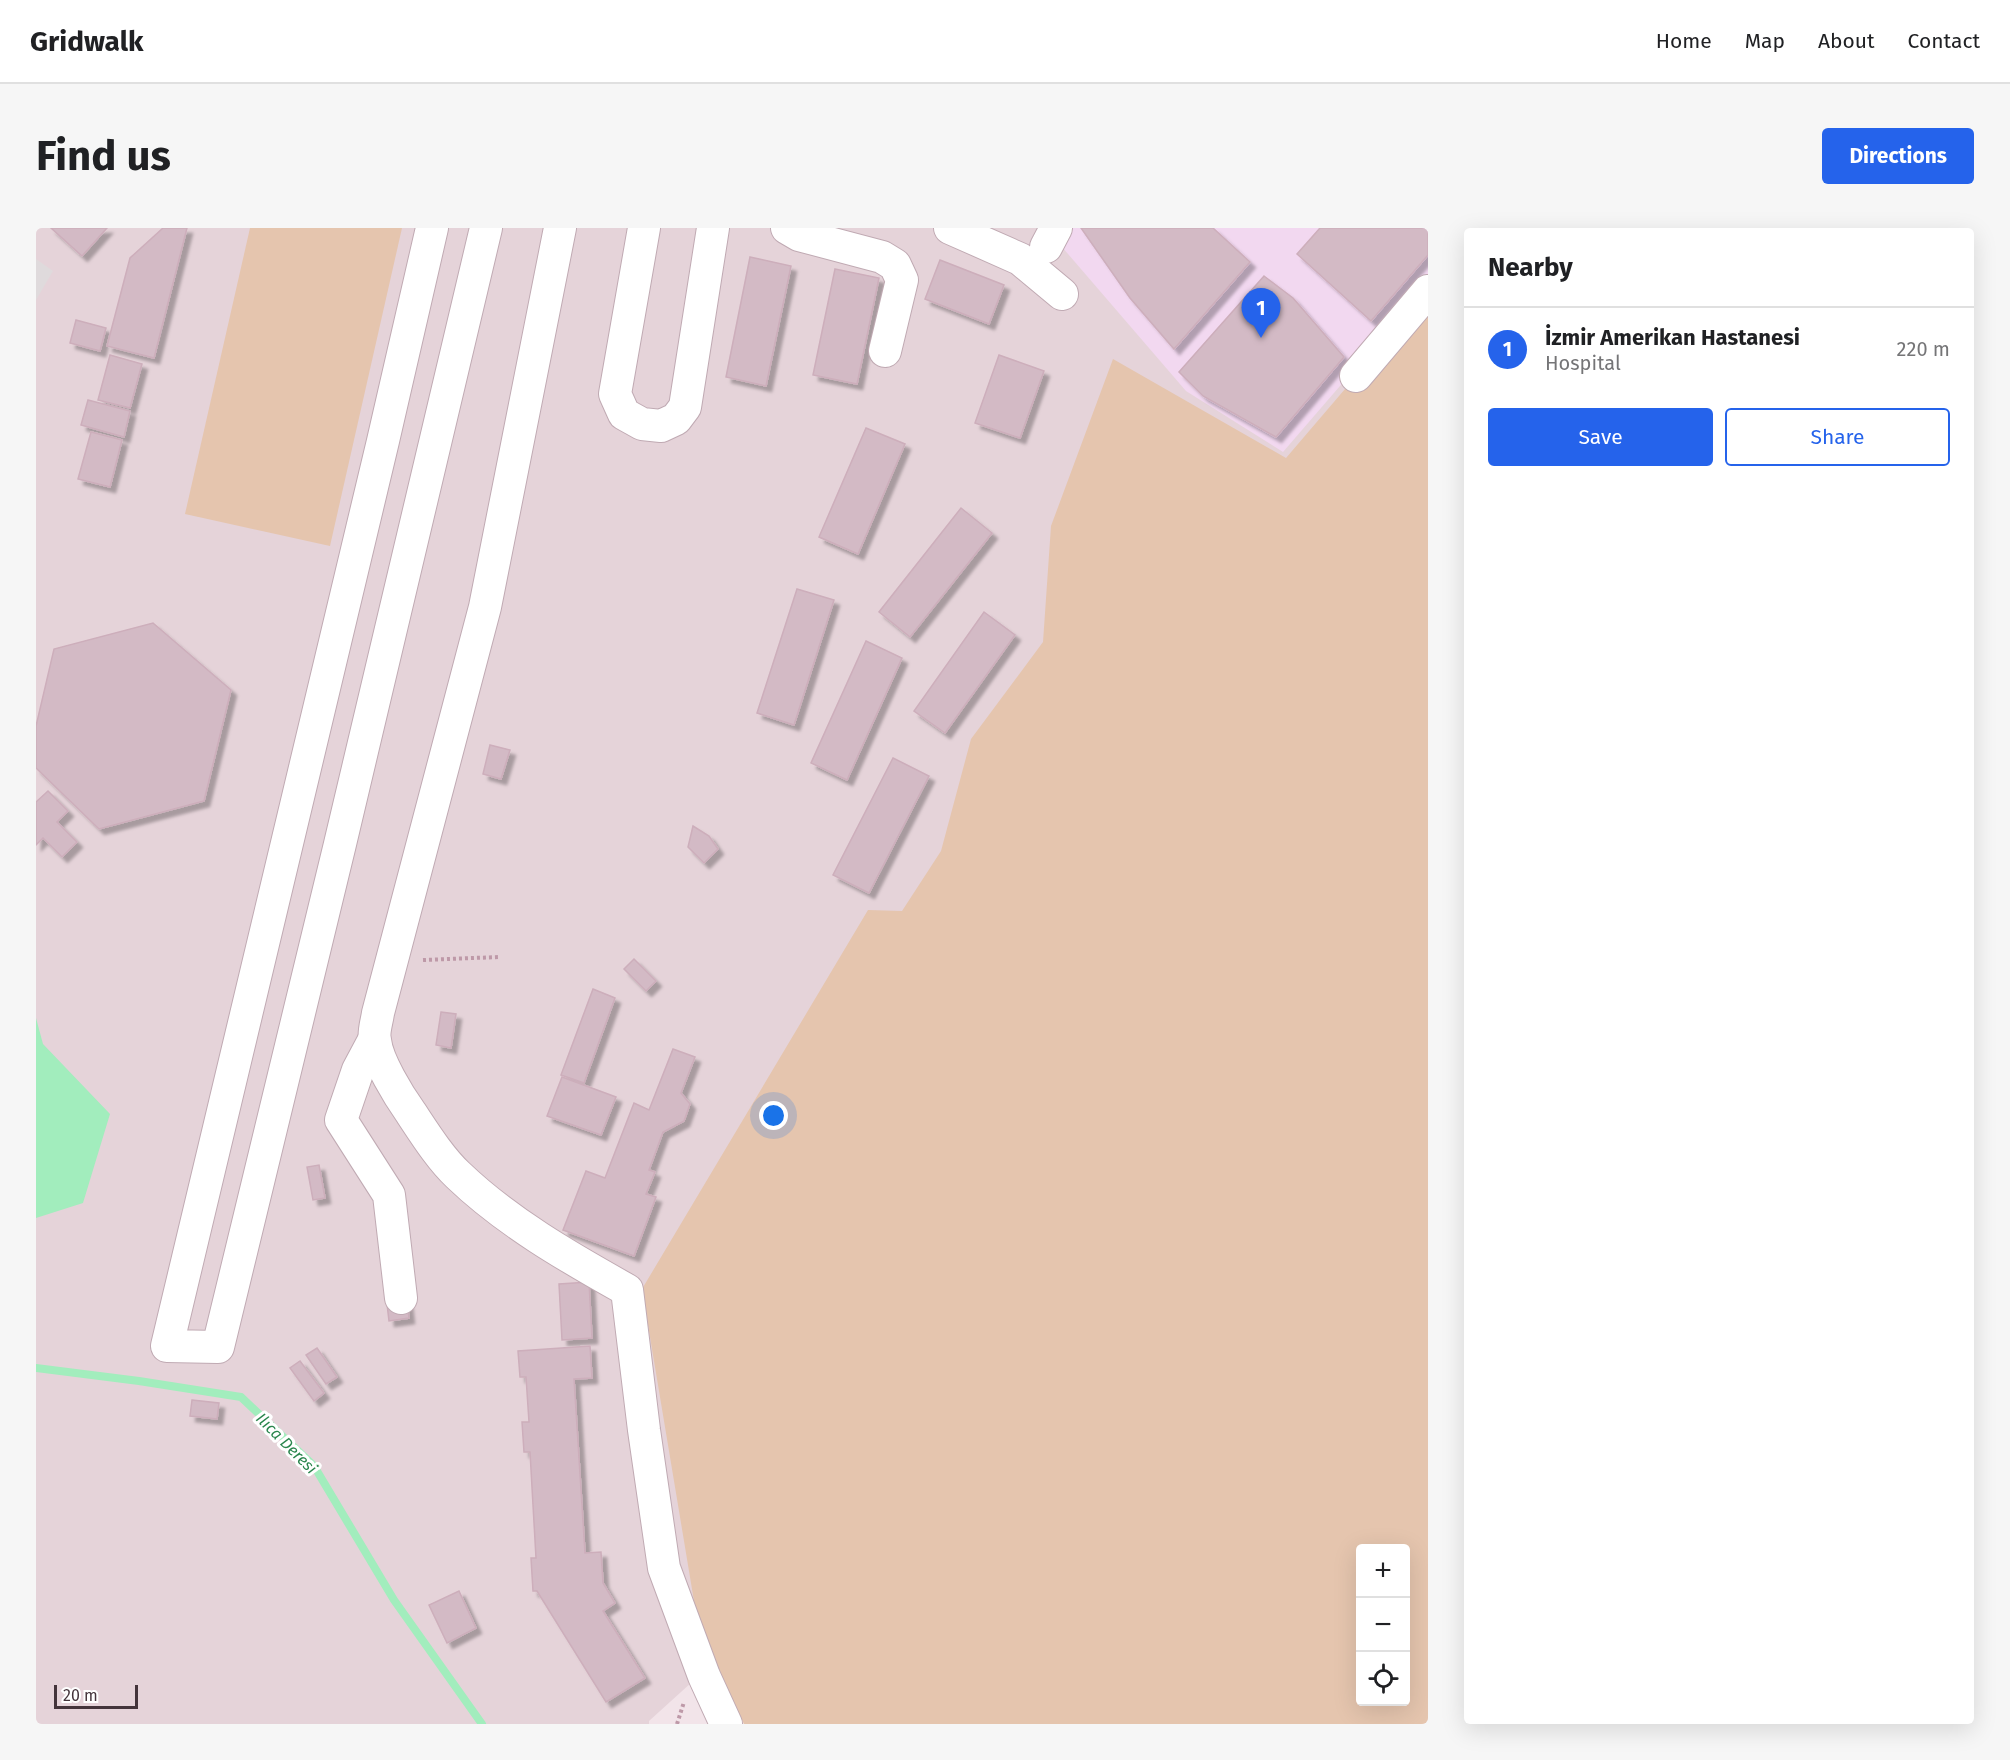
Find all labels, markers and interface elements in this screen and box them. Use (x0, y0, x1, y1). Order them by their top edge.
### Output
text: Gridwalk (30, 25, 143, 58)
text: Home (1656, 28, 1712, 54)
text: Map (1745, 28, 1785, 54)
text: About (1818, 28, 1875, 54)
text: Contact (1908, 28, 1980, 54)
button: Directions (1822, 128, 1974, 184)
text: Find us (36, 131, 171, 181)
text: Nearby (1488, 252, 1573, 283)
pin: 1 (1242, 288, 1280, 338)
text: İzmir Amerikan Hastanesi (1545, 324, 1800, 351)
text: 1 (1503, 337, 1512, 361)
text: 220 m (1897, 337, 1950, 361)
text: Hospital (1545, 351, 1621, 375)
button: Save (1488, 408, 1713, 466)
button: Share (1725, 408, 1950, 466)
your location (759, 1101, 788, 1130)
water label: Ilıca Deresi (252, 1409, 321, 1478)
map controls (1356, 1544, 1410, 1706)
button: + (1356, 1544, 1410, 1598)
button: − (1356, 1598, 1410, 1652)
button: locate (1356, 1652, 1410, 1706)
scale bar (54, 1682, 138, 1710)
text: 20 m (63, 1686, 98, 1705)

